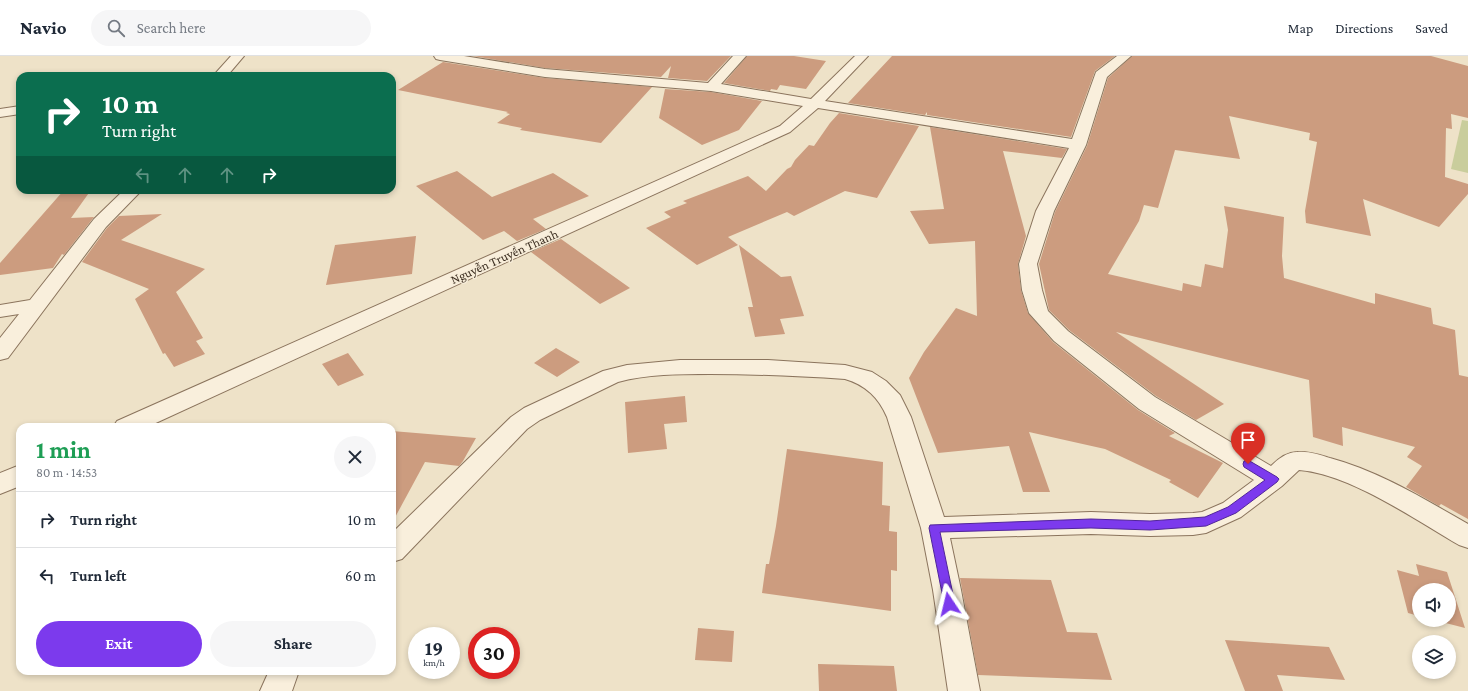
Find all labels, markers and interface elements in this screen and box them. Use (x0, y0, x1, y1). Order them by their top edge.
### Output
search box (91, 10, 371, 46)
text: Navio (20, 17, 67, 38)
icon: search (105, 17, 127, 39)
text: Search here (137, 20, 206, 36)
text: Map (1288, 20, 1313, 36)
text: Directions (1335, 20, 1393, 36)
text: Saved (1415, 20, 1448, 36)
icon: right (36, 88, 88, 140)
text: 10 m (102, 88, 159, 119)
text: Turn right (102, 121, 176, 141)
icon: left (132, 164, 154, 186)
icon: ahead (174, 164, 196, 186)
icon: ahead (216, 164, 238, 186)
icon: right (258, 164, 280, 186)
street label: Nguyễn Truyền Thanh (448, 226, 560, 287)
pin (1231, 423, 1265, 464)
icon: arrive (1237, 429, 1259, 451)
text: 1 min (36, 436, 91, 463)
button: close (334, 436, 376, 478)
text: 80 m · 14:53 (36, 465, 97, 480)
icon: right (36, 509, 58, 531)
text: Turn right (70, 512, 137, 528)
text: 10 m (348, 512, 376, 528)
icon: left (36, 565, 58, 587)
text: Turn left (70, 568, 126, 584)
text: 60 m (345, 568, 376, 584)
position arrow (928, 583, 970, 625)
map controls (1412, 583, 1456, 679)
button: sound (1412, 583, 1456, 627)
button: Exit (36, 621, 202, 667)
button: Share (210, 621, 376, 667)
speed limit sign: 30 (468, 627, 520, 679)
button: layers (1412, 635, 1456, 679)
text: 19 (425, 637, 443, 659)
text: km/h (423, 657, 445, 668)

